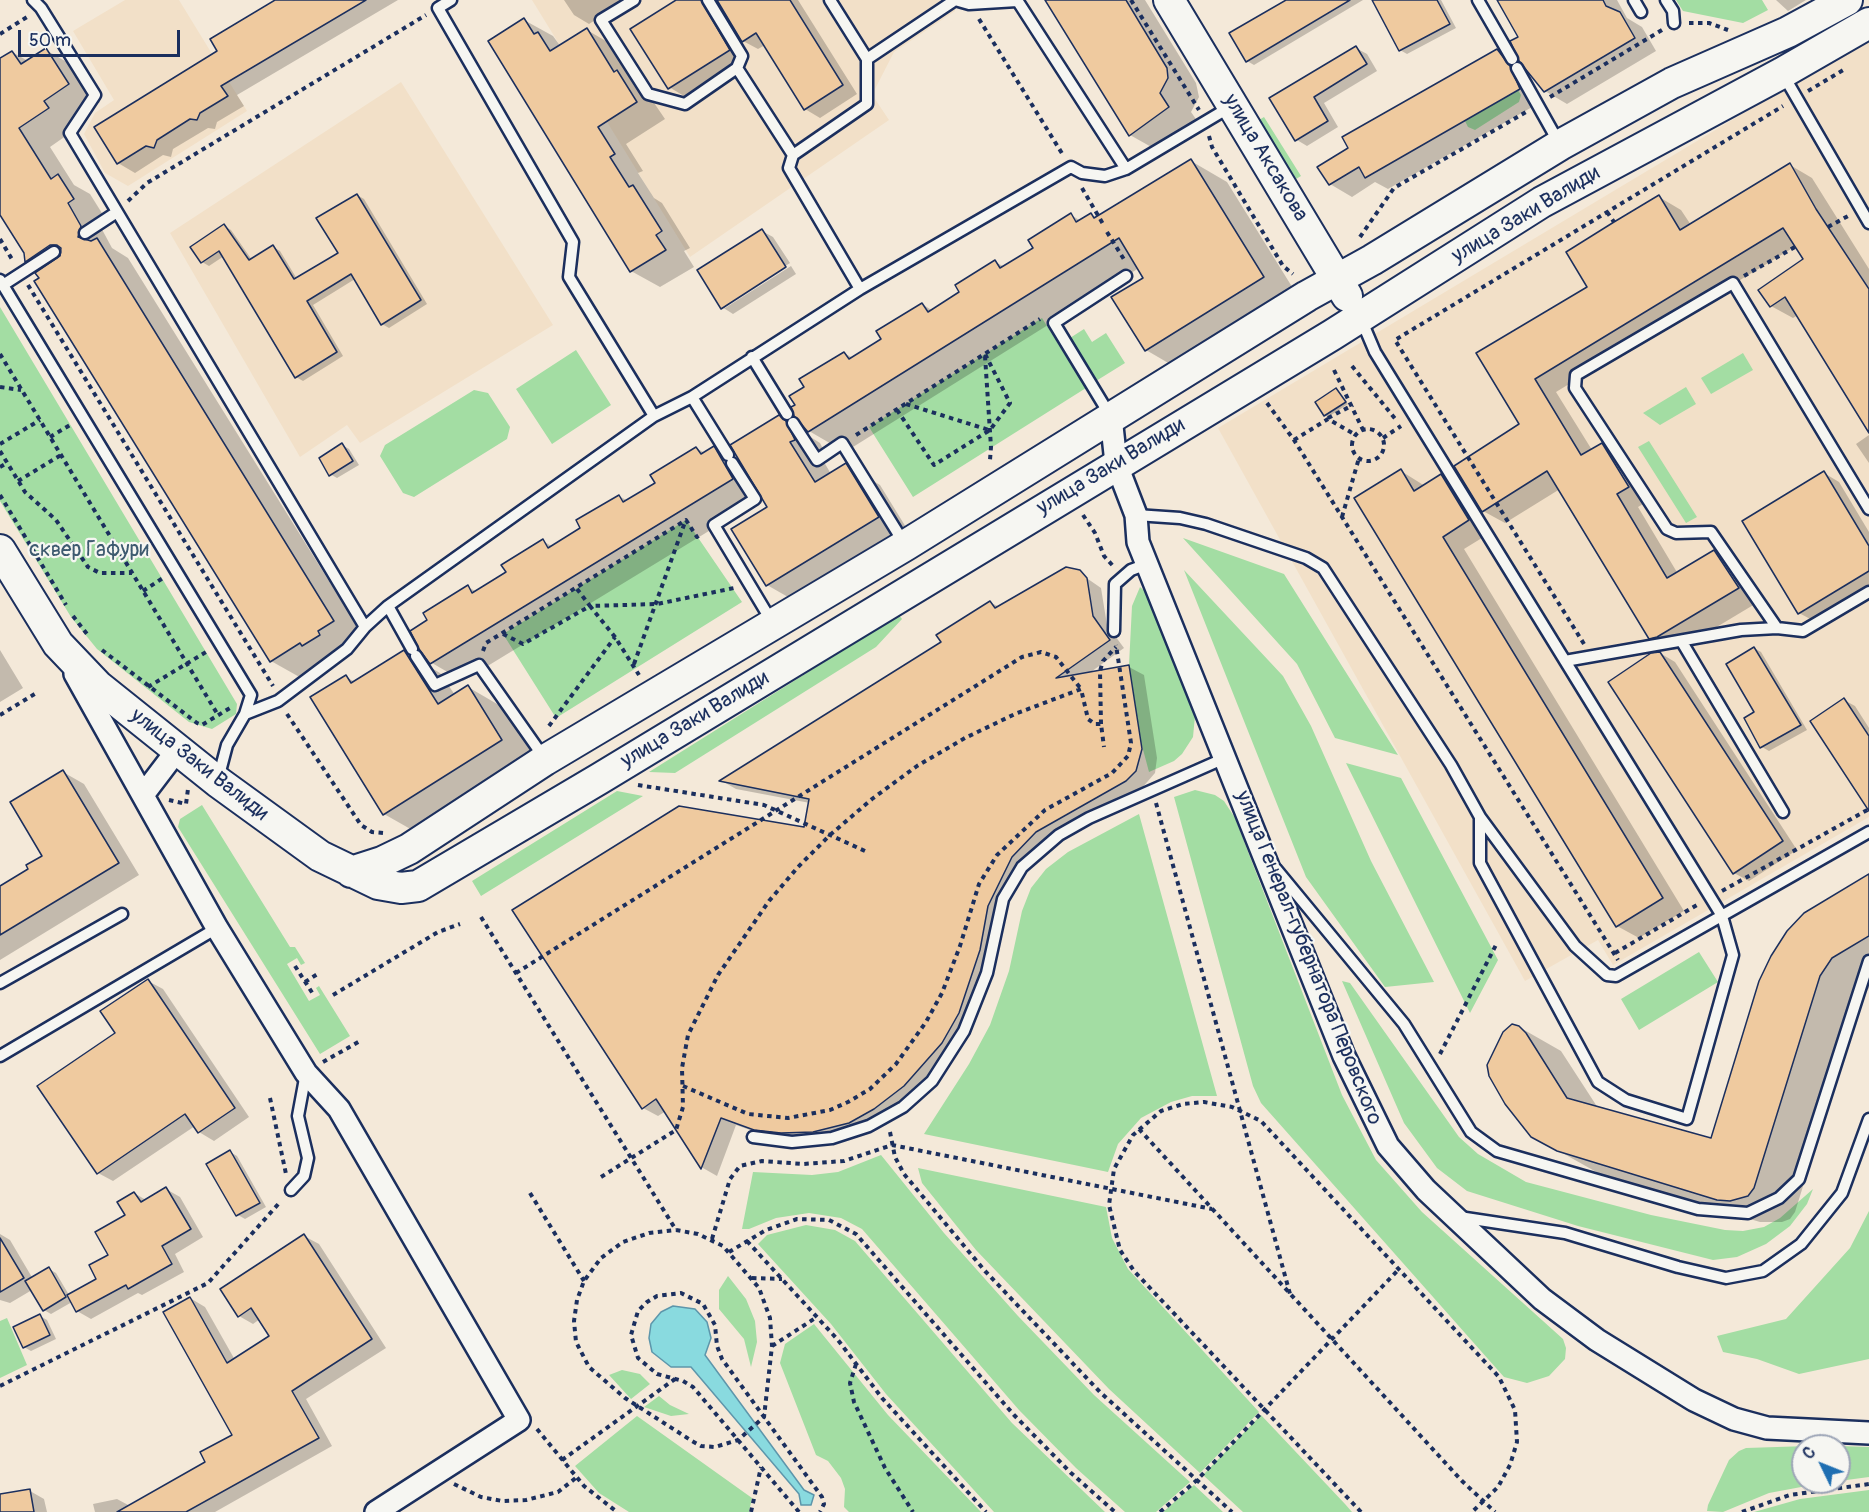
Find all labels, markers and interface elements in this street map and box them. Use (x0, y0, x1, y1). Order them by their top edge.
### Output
scale bar (21, 18, 183, 56)
text: 50 m (29, 29, 71, 52)
street label: улица Аксакова (1217, 90, 1313, 226)
street label: улица Заки Валиди (1448, 161, 1604, 269)
street label: улица Заки Валиди (1033, 413, 1189, 521)
park label: сквер Гафури (29, 538, 149, 564)
street label: улица Заки Валиди (617, 666, 773, 774)
street label: улица Заки Валиди (125, 703, 273, 827)
street label: улица Генерал-губернатора Перовского (1229, 787, 1387, 1129)
north arrow (1791, 1434, 1851, 1494)
text: С (1799, 1443, 1820, 1464)

